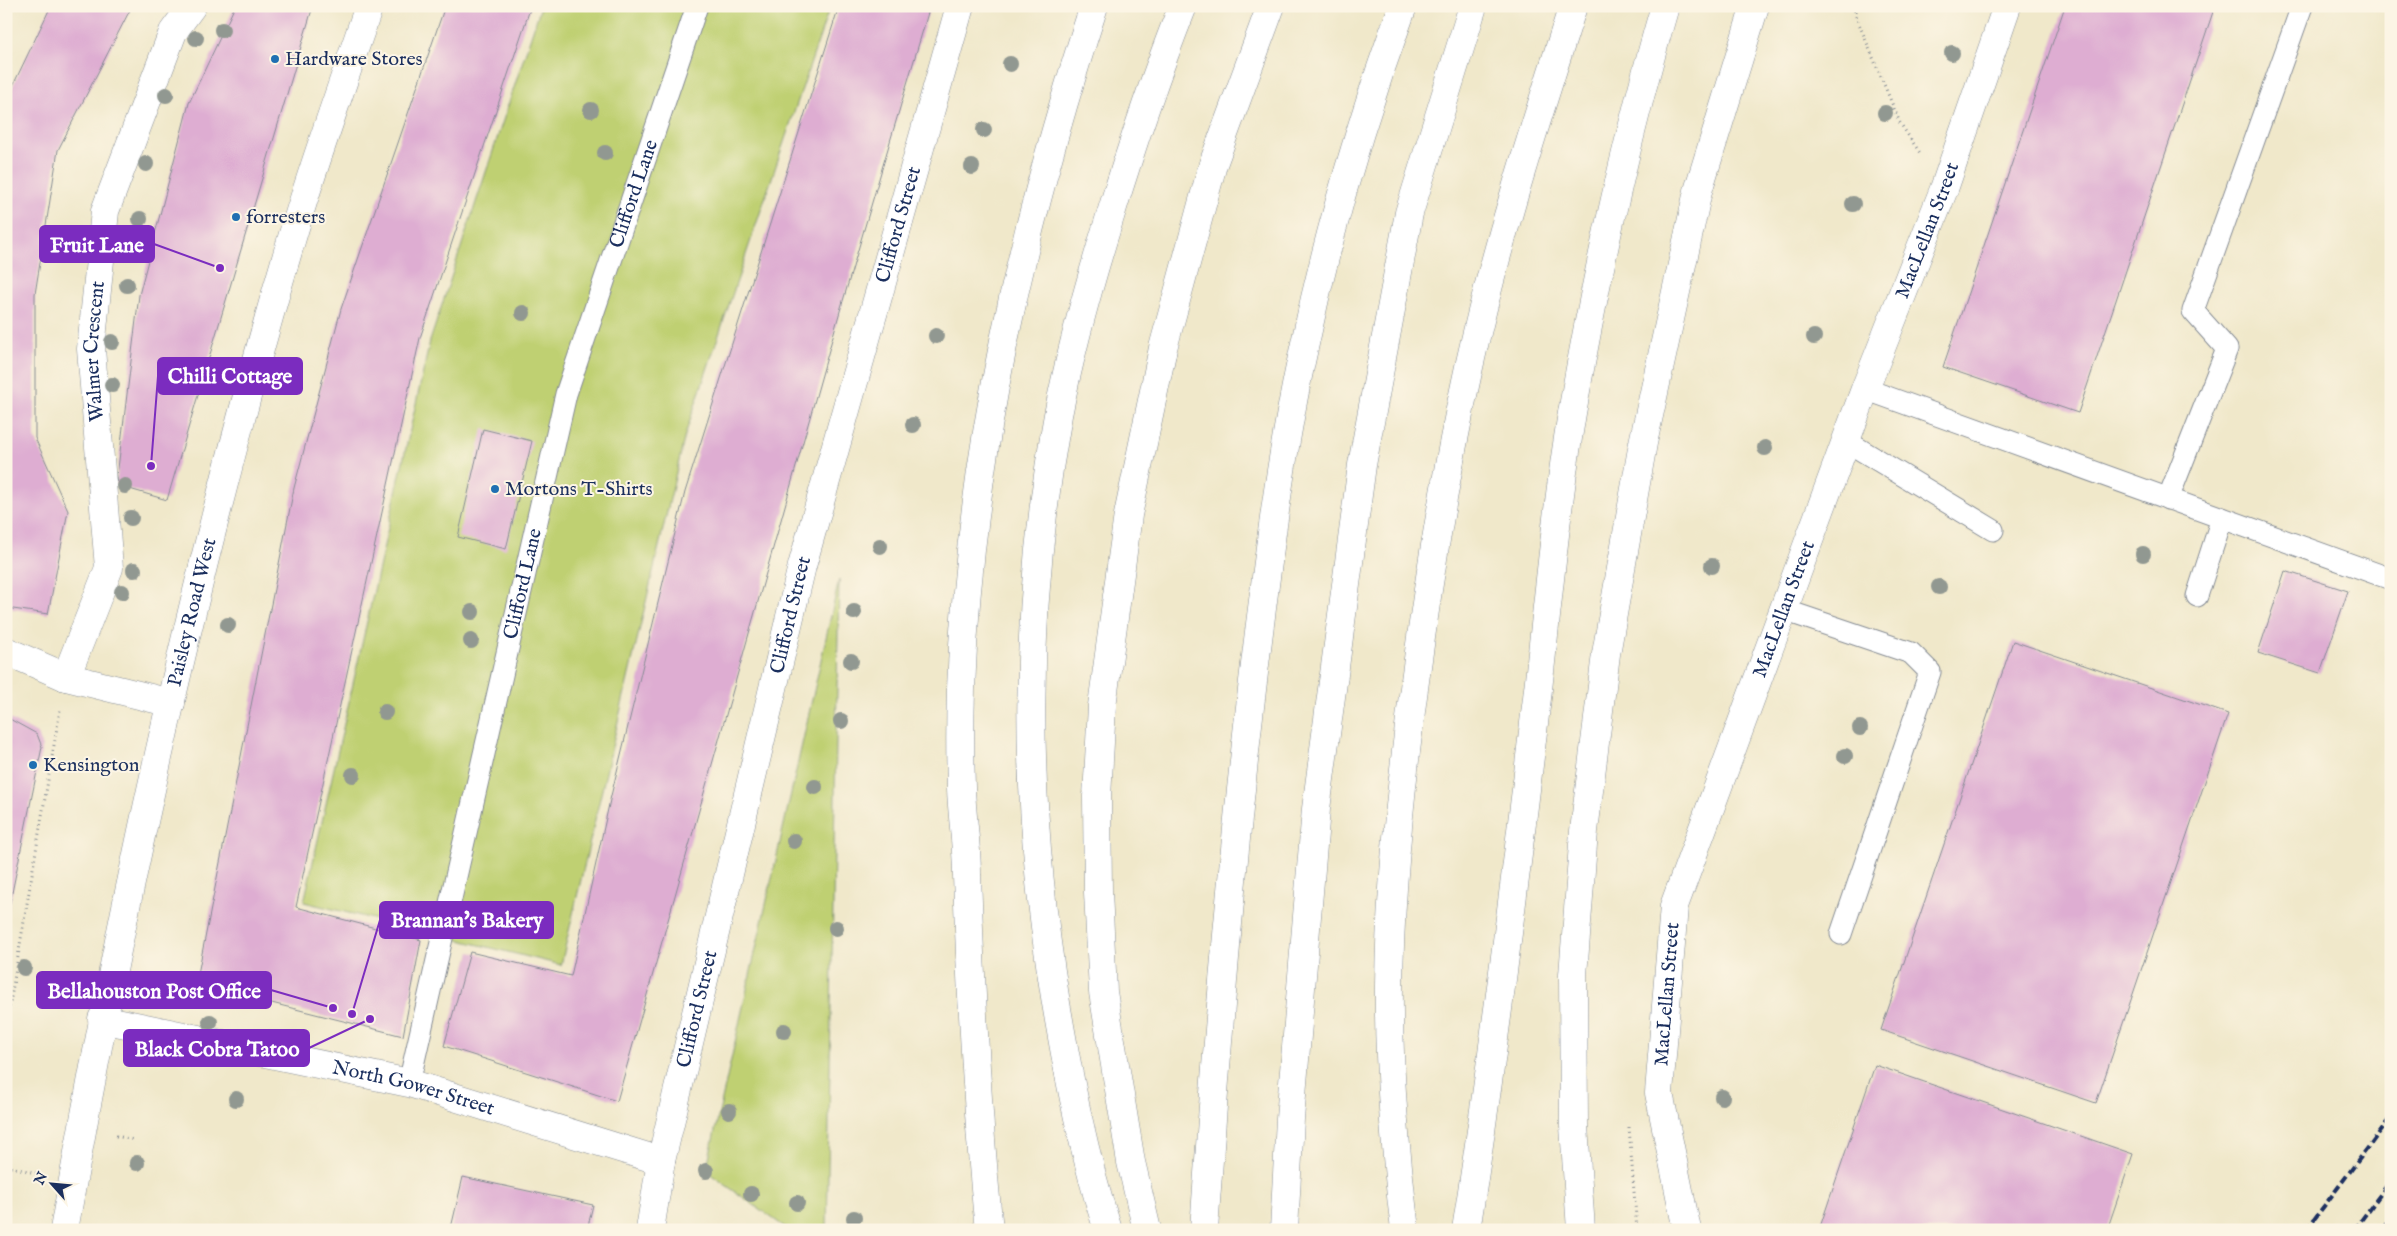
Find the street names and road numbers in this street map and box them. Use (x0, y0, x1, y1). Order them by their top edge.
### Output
street label: Clifford Lane (604, 136, 664, 251)
street label: MacLellan Street (1890, 159, 1965, 302)
street label: Clifford Street (870, 163, 927, 286)
street label: Walmer Crescent (78, 280, 110, 423)
street label: Clifford Lane (498, 526, 547, 642)
street label: Paisley Road West (162, 535, 222, 689)
street label: MacLellan Street (1747, 537, 1820, 681)
street label: Clifford Street (764, 553, 817, 676)
street label: MacLellan Street (1649, 921, 1685, 1067)
street label: Clifford Street (671, 948, 723, 1070)
street label: North Gower Street (330, 1055, 498, 1121)

